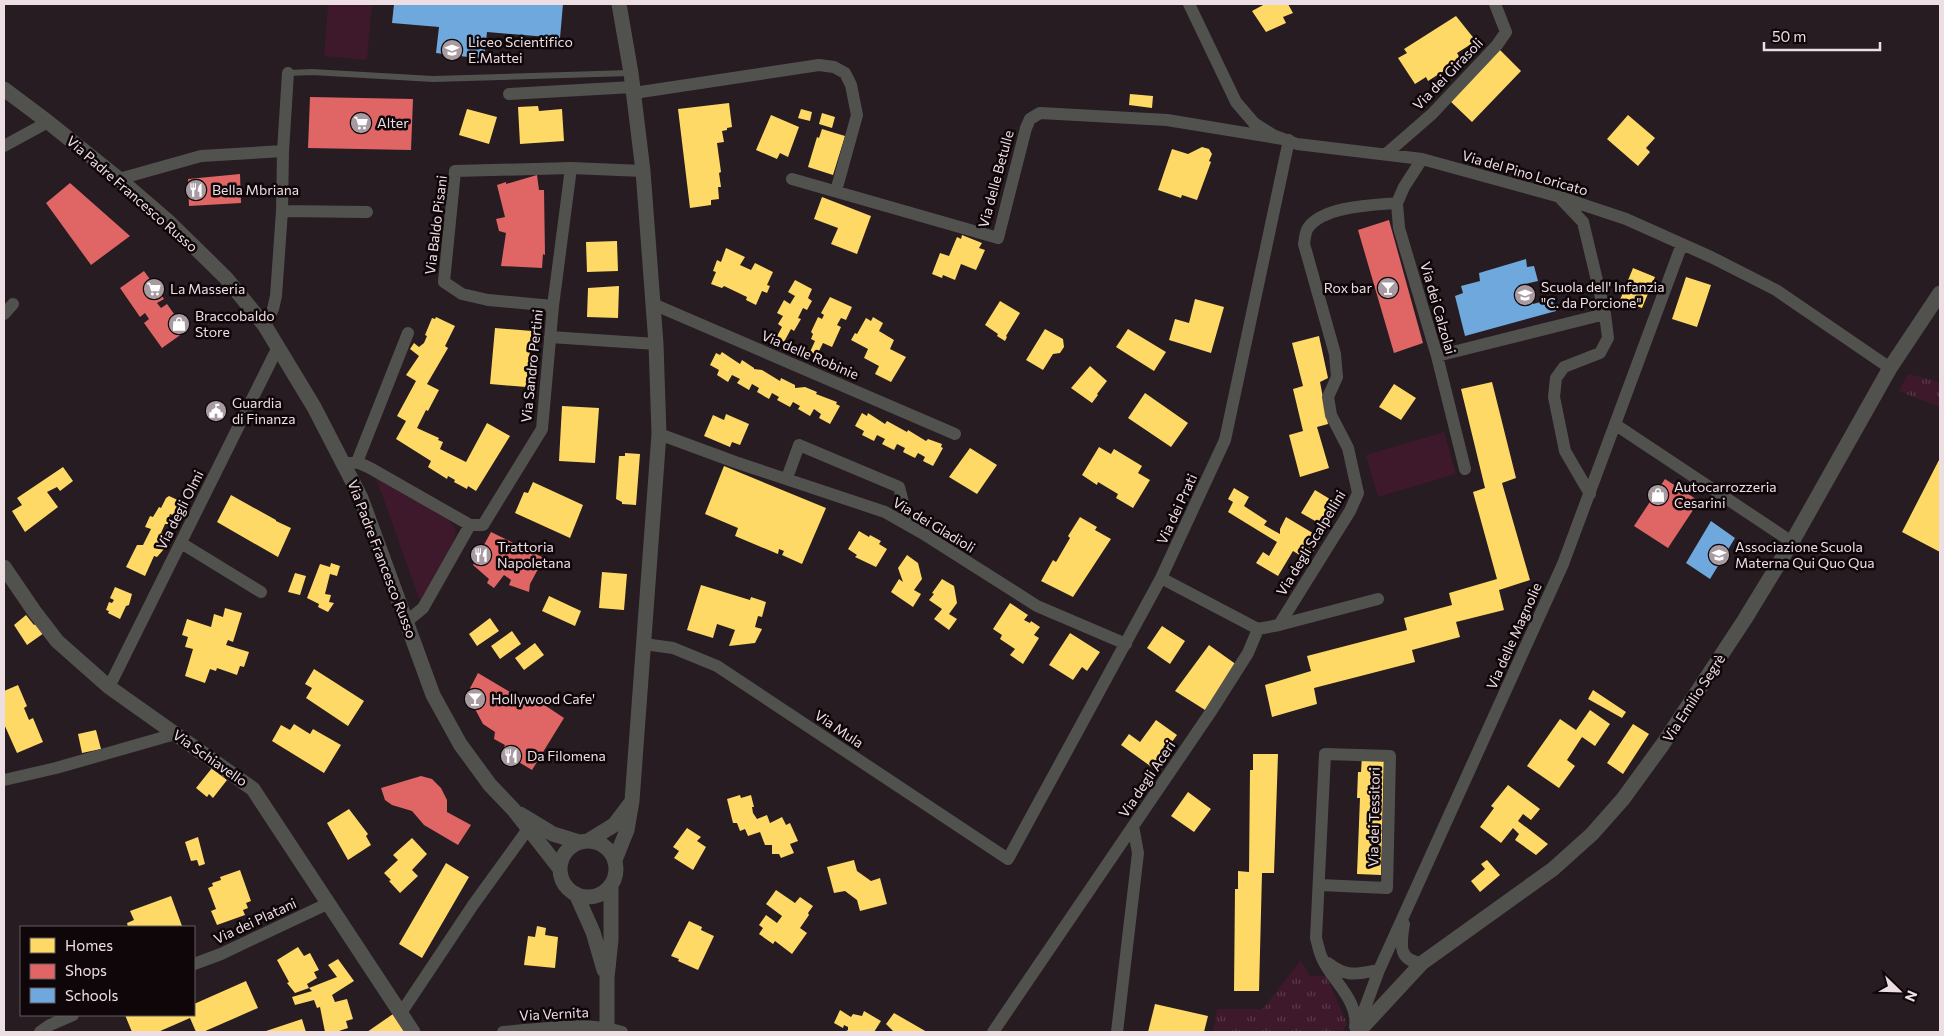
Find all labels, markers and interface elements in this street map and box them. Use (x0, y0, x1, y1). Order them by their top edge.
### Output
scale bar (1764, 20, 1880, 52)
text: 50 m (1772, 27, 1806, 45)
place label: Liceo Scientifico E.Mattei (468, 33, 573, 66)
street label: Via dei Girasoli (1409, 34, 1486, 113)
school or university icon: Liceo Scientifico E.Mattei (440, 38, 464, 62)
supermarket icon: Alter (349, 111, 373, 135)
place label: Alter (377, 114, 409, 131)
street label: Via delle Betulle (974, 128, 1017, 229)
street label: Via Padre Francesco Russo (63, 132, 201, 255)
street label: Via del Pino Loricato (1460, 146, 1590, 199)
street label: Via Baldo Pisani (421, 174, 450, 276)
restaurant icon: Bella Mbriana (184, 178, 208, 202)
place label: Bella Mbriana (212, 181, 299, 198)
street label: Via dei Calzolai (1417, 260, 1460, 356)
bar icon: Rox bar (1376, 276, 1400, 300)
supermarket icon: La Masseria (142, 277, 166, 301)
place label: Scuola dell' Infanzia "C. da Porcione" (1541, 278, 1665, 311)
place label: Rox bar (1324, 279, 1372, 296)
place label: La Masseria (170, 280, 245, 297)
school or university icon: Scuola dell' Infanzia "C. da Porcione" (1513, 283, 1537, 307)
place label: Braccobaldo Store (195, 307, 275, 340)
street label: Via Sandro Pertini (517, 309, 546, 423)
shop icon: Braccobaldo Store (167, 312, 191, 336)
street label: Via delle Robinie (759, 326, 861, 383)
place label: Guardia di Finanza (232, 394, 296, 427)
public building icon: Guardia di Finanza (204, 399, 228, 423)
street label: Via degli Olmi (152, 467, 207, 552)
street label: Via dei Prati (1153, 471, 1200, 547)
street label: Via Padre Francesco Russo (344, 477, 421, 640)
place label: Autocarrozzeria Cesarini (1674, 478, 1777, 511)
shop icon: Autocarrozzeria Cesarini (1646, 483, 1670, 507)
street label: Via degli Scalpellini (1272, 487, 1349, 599)
street label: Via dei Gladioli (890, 493, 979, 556)
place label: Trattoria Napoletana (497, 538, 571, 571)
place label: Associazione Scuola Materna Qui Quo Qua (1735, 538, 1875, 571)
restaurant icon: Trattoria Napoletana (469, 543, 493, 567)
school or university icon: Associazione Scuola Materna Qui Quo Qua (1707, 543, 1731, 567)
street label: Via delle Magnolie (1482, 580, 1545, 692)
street label: Via Emilio Segrè (1659, 651, 1728, 745)
bar icon: Hollywood Cafe' (463, 687, 487, 711)
place label: Hollywood Cafe' (491, 690, 595, 707)
street label: Via Mula (812, 706, 867, 751)
street label: Via Schiavello (170, 726, 251, 789)
street label: Via degli Aceri (1115, 737, 1179, 820)
restaurant icon: Da Filomena (499, 744, 523, 768)
place label: Da Filomena (527, 747, 606, 764)
street label: Via dei Tessitori (1364, 767, 1383, 867)
street label: Via dei Platani (211, 894, 299, 947)
legend (20, 926, 195, 1016)
text: Homes (65, 936, 113, 954)
text: Shops (65, 961, 107, 979)
north arrow (1874, 966, 1924, 1016)
text: Schools (65, 986, 119, 1004)
text: N (1902, 988, 1921, 1004)
street label: Via Vernita (519, 1003, 589, 1024)

